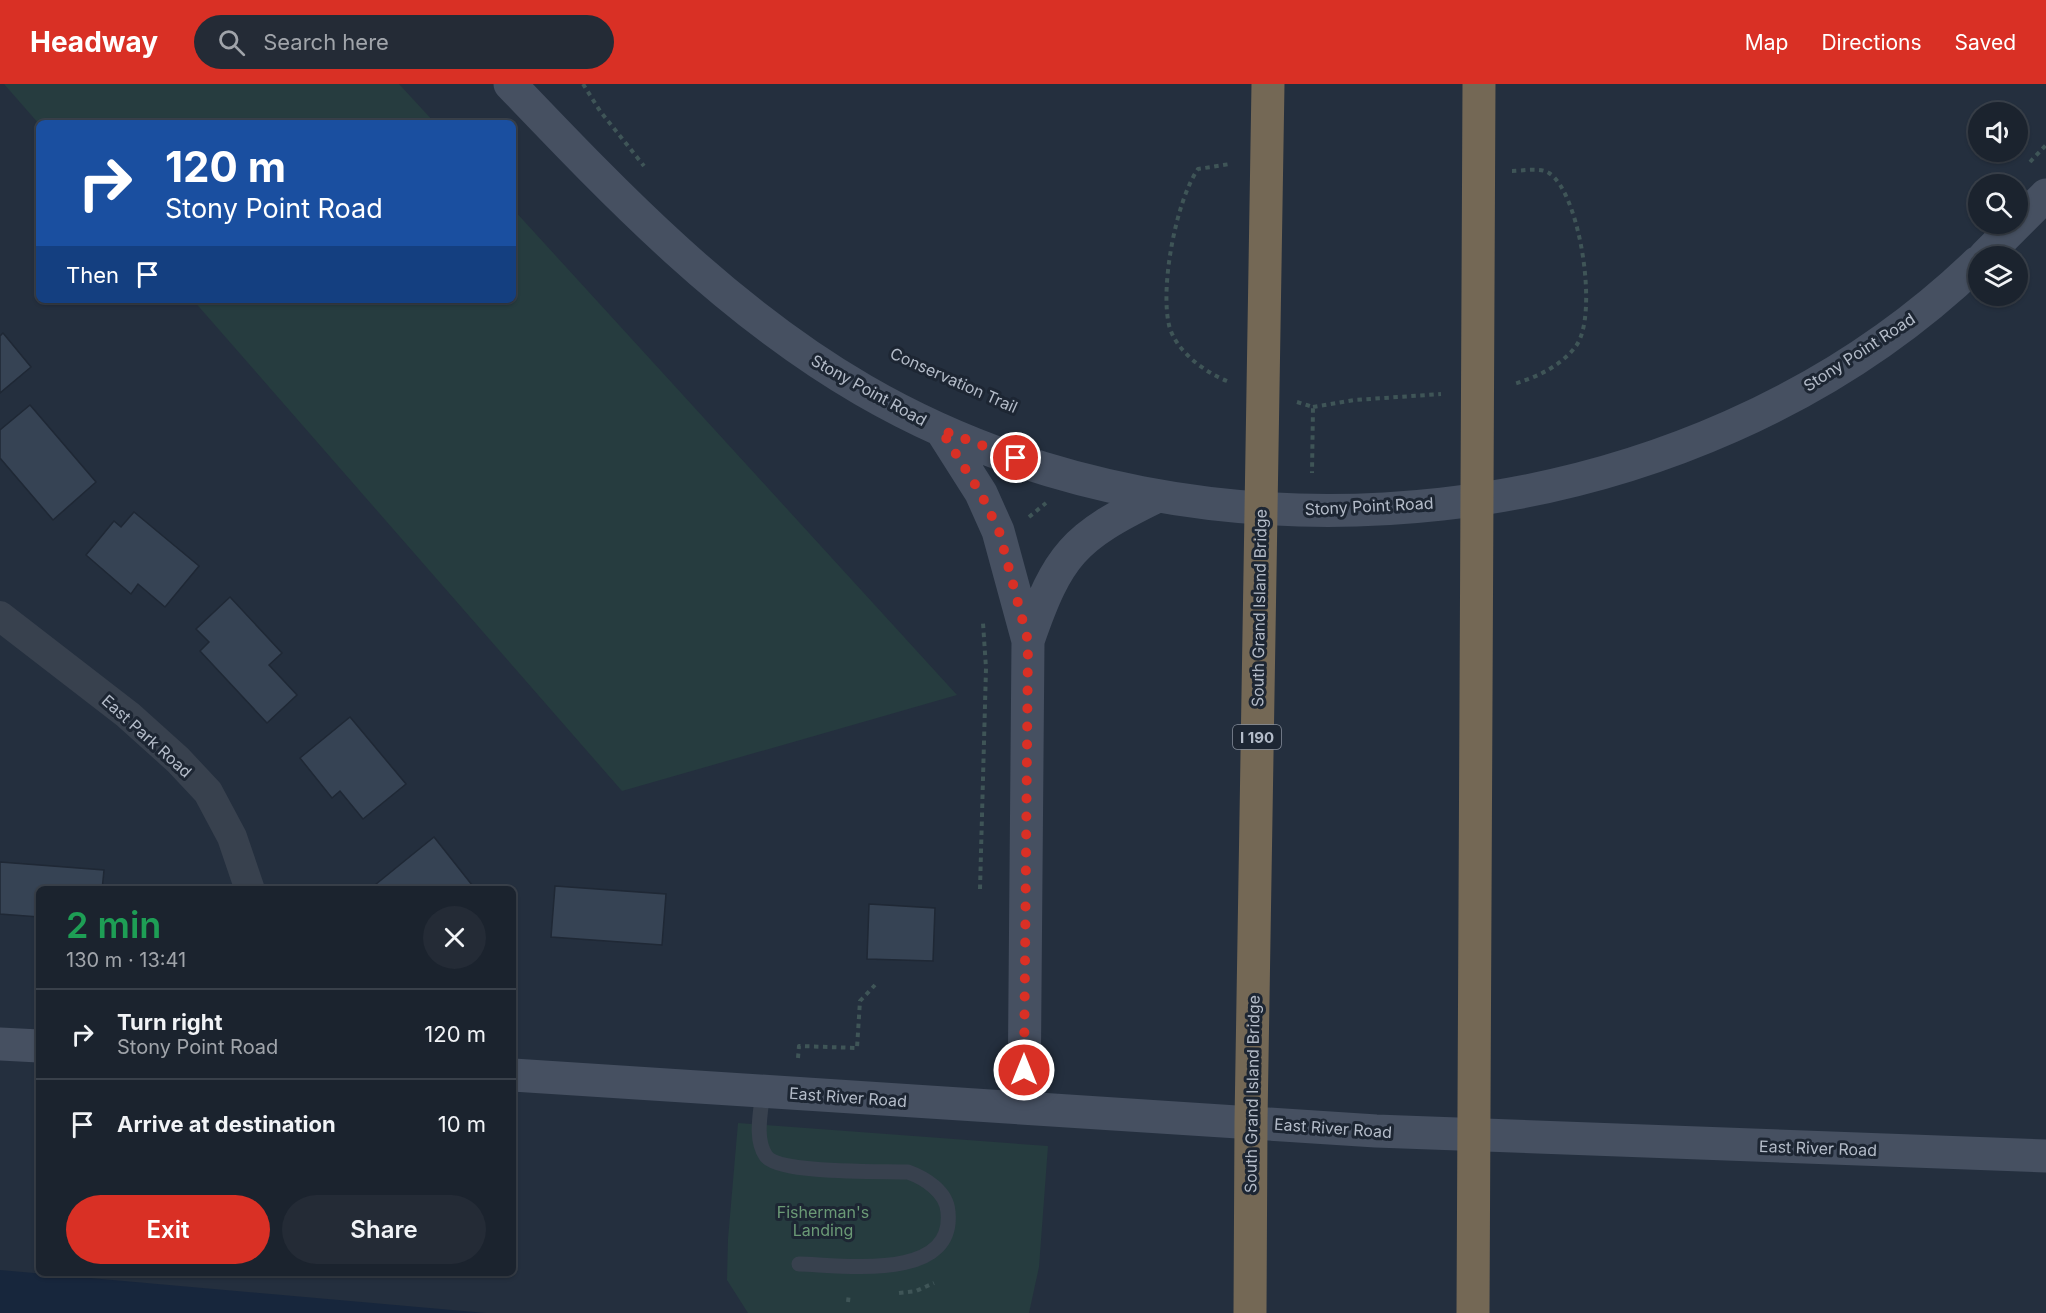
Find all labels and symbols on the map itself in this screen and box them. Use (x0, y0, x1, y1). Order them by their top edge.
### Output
street label: Stony Point Road (1799, 308, 1919, 396)
street label: Conservation Trail (887, 343, 1021, 417)
street label: Stony Point Road (808, 350, 930, 430)
pin (990, 432, 1041, 483)
street label: Stony Point Road (1304, 493, 1434, 519)
street label: South Grand Island Bridge (1247, 509, 1271, 707)
street label: East Park Road (98, 690, 196, 782)
road number: I 190 (1233, 725, 1281, 749)
street label: South Grand Island Bridge (1240, 995, 1264, 1193)
position arrow (992, 1038, 1056, 1102)
street label: East River Road (788, 1083, 908, 1111)
street label: East River Road (1273, 1114, 1393, 1142)
street label: East River Road (1759, 1136, 1877, 1160)
park label: Fisherman's Landing (777, 1202, 869, 1240)

